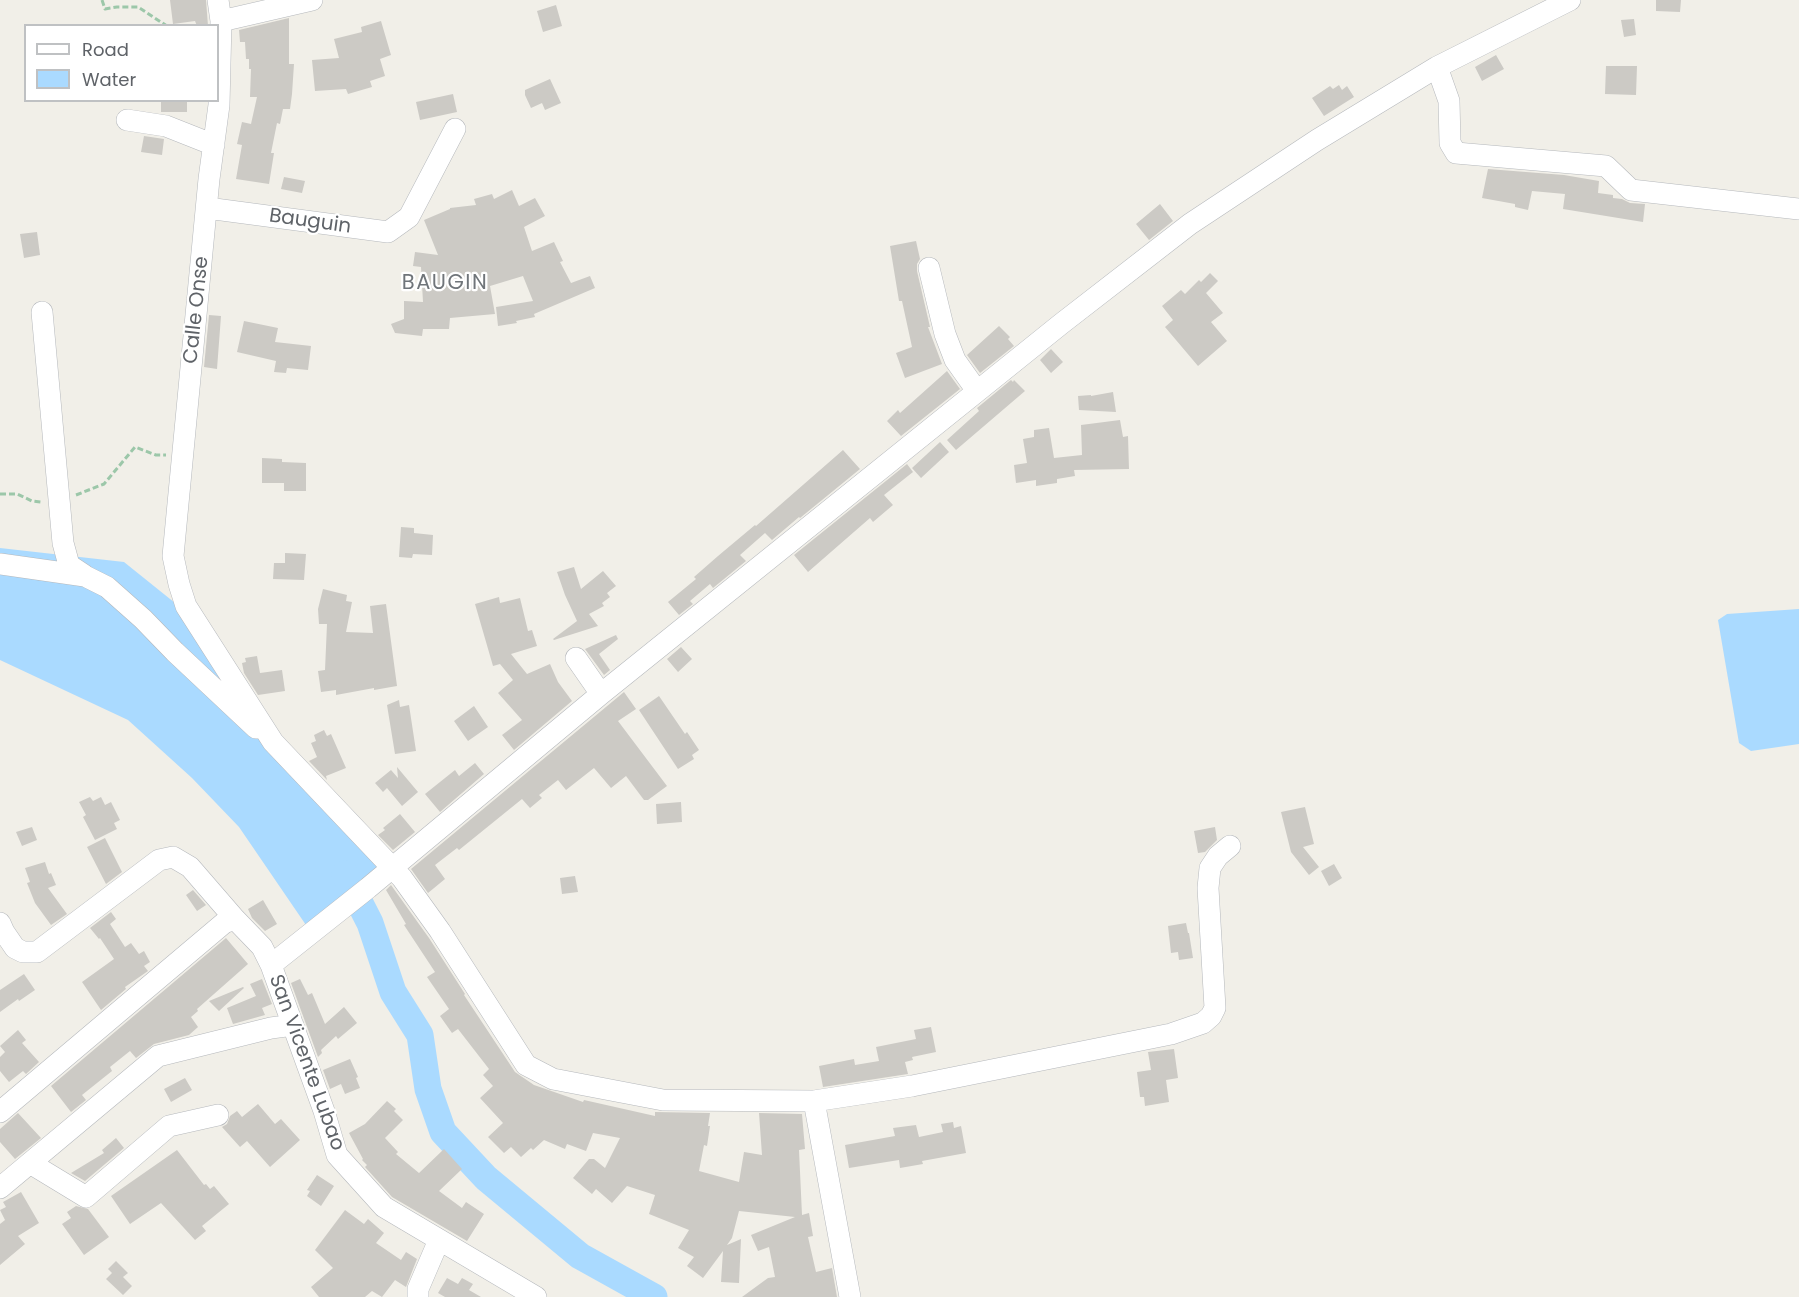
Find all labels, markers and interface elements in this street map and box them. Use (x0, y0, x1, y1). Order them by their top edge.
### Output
legend (24, 24, 219, 102)
text: Road (82, 37, 129, 62)
text: Water (82, 67, 136, 92)
street label: Bauguin (267, 204, 353, 240)
street label: Calle Onse (179, 255, 215, 365)
district label: BAUGIN (402, 271, 488, 297)
street label: San Vicente Lubao (263, 972, 349, 1154)

